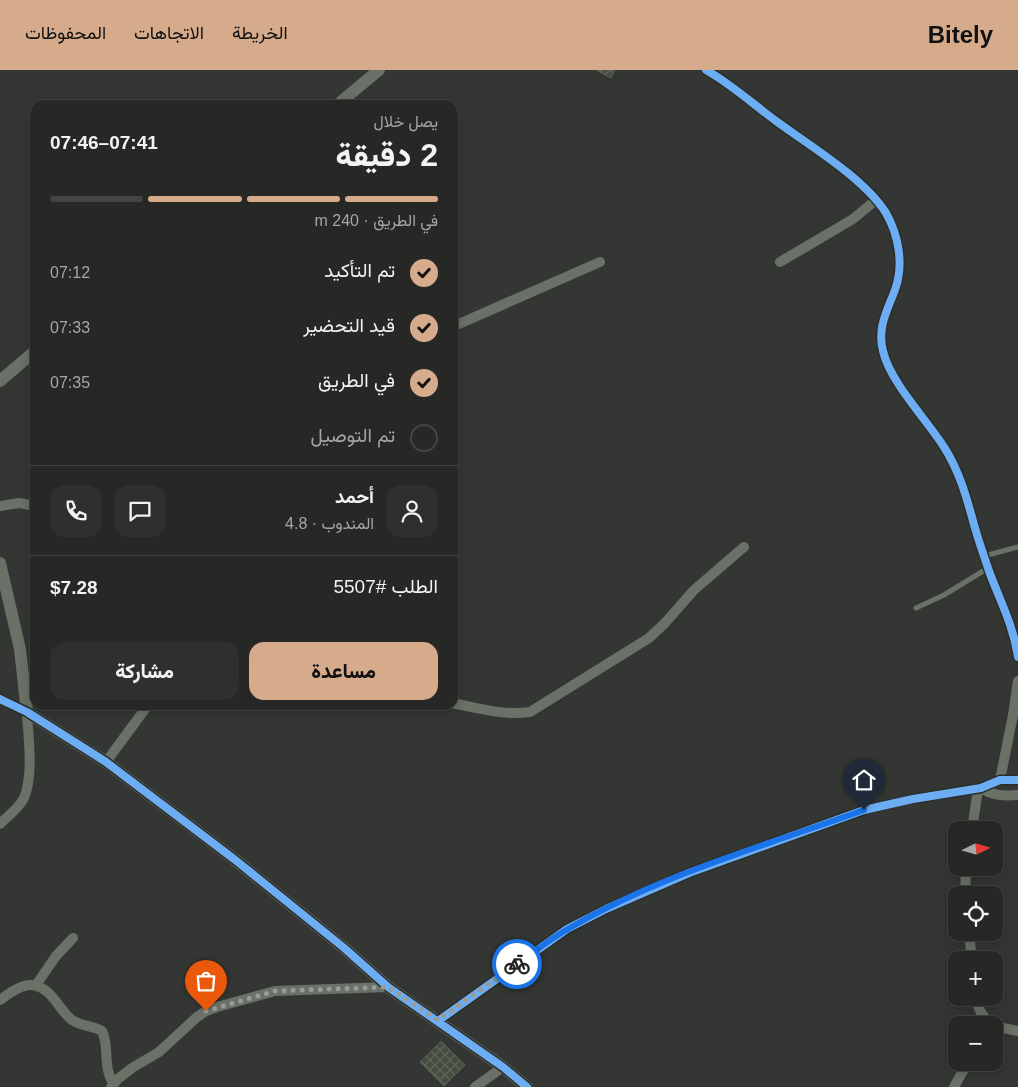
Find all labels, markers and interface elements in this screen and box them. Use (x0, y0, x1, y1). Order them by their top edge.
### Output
text: Bitely (928, 21, 993, 48)
text: المحفوظات (25, 23, 106, 43)
text: الاتجاهات (134, 23, 204, 43)
text: الخريطة (232, 23, 288, 43)
text: يصل خلال (374, 113, 438, 130)
text: 07:41–07:46 (50, 132, 158, 153)
text: 2 دقيقة (336, 137, 438, 173)
text: في الطريق · 240 m (315, 212, 438, 229)
icon: check (410, 259, 438, 287)
text: تم التأكيد (324, 260, 395, 281)
text: 07:12 (50, 264, 90, 281)
icon: check (410, 314, 438, 342)
text: قيد التحضير (303, 315, 395, 336)
text: 07:33 (50, 319, 90, 336)
icon: check (410, 369, 438, 397)
text: في الطريق (318, 370, 395, 391)
text: 07:35 (50, 374, 90, 391)
text: تم التوصيل (311, 425, 395, 446)
button: phone (50, 485, 102, 537)
button: chat (114, 485, 166, 537)
button: person (386, 485, 438, 537)
text: أحمد (335, 486, 374, 507)
text: المندوب · 4.8 (285, 515, 374, 532)
text: الطلب #5507 (333, 576, 438, 597)
text: $7.28 (50, 577, 98, 598)
button: مشاركة (50, 642, 239, 700)
button: مساعدة (249, 642, 438, 700)
pin (843, 759, 885, 810)
icon: home (850, 766, 878, 794)
north arrow (948, 821, 1002, 876)
map controls (948, 821, 1003, 1071)
button: locate (948, 886, 1003, 941)
courier (492, 939, 542, 989)
icon: bike (503, 950, 531, 978)
button: + (948, 951, 1003, 1006)
pin (185, 960, 227, 1011)
icon: bag (192, 967, 220, 995)
button: − (948, 1016, 1003, 1071)

